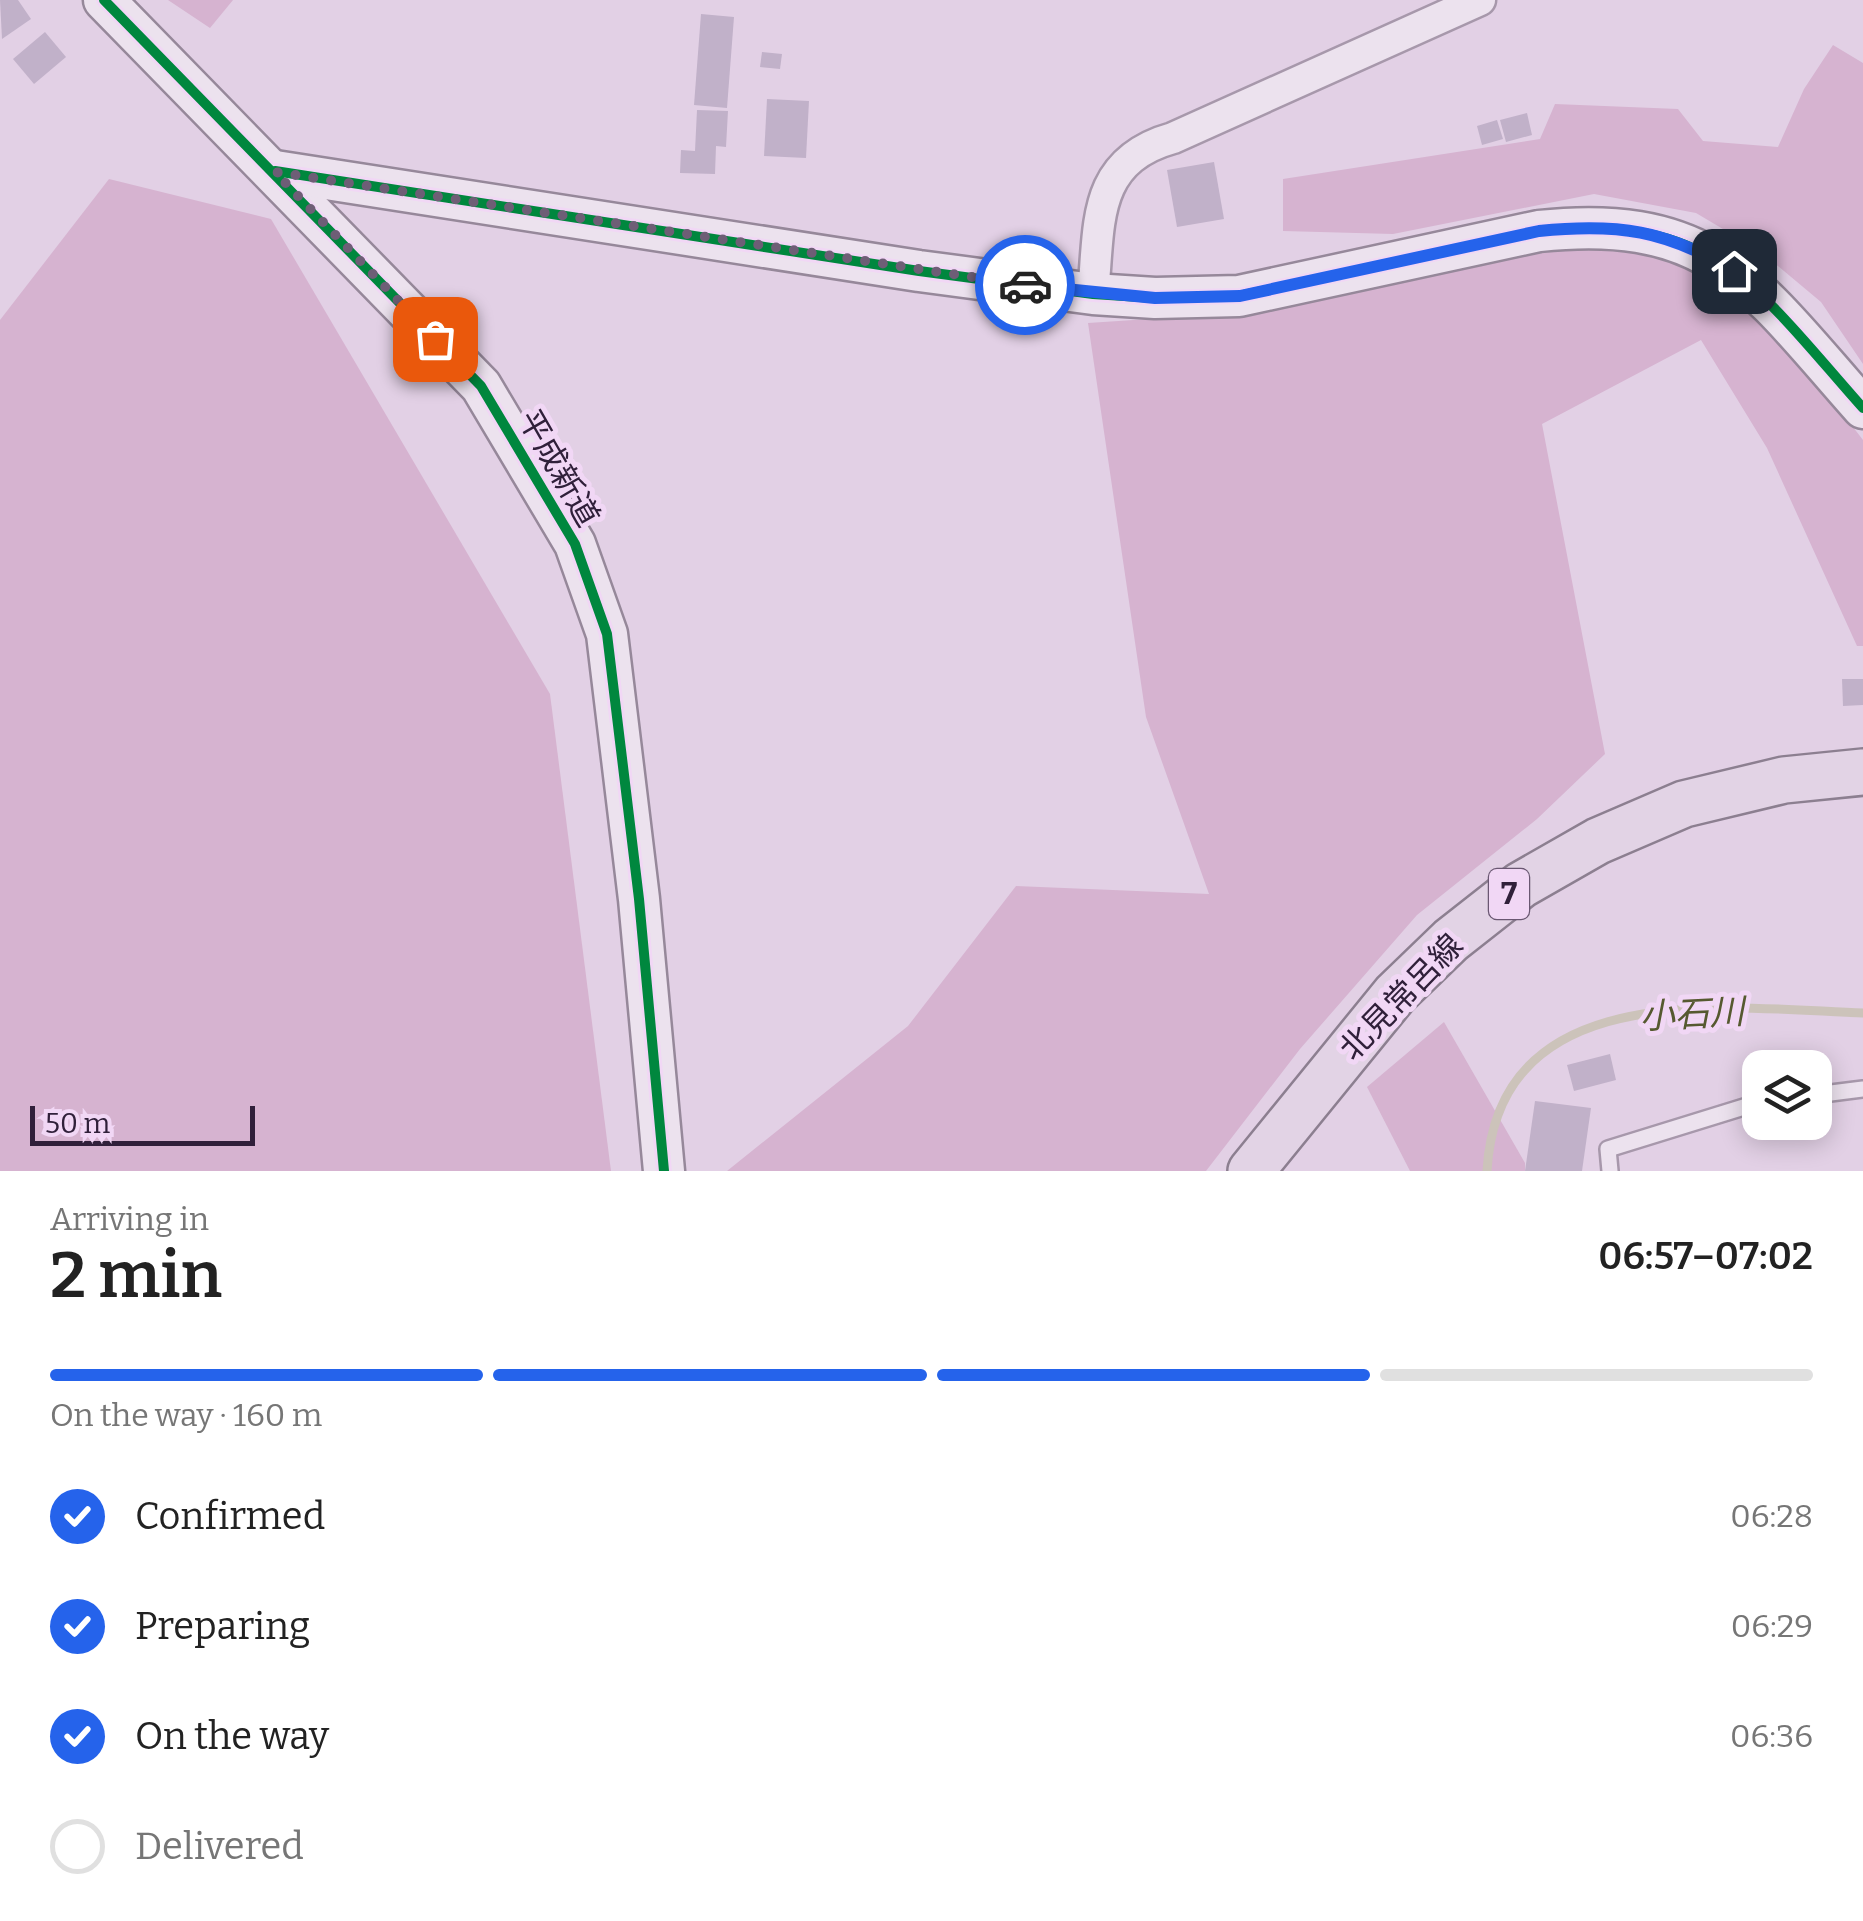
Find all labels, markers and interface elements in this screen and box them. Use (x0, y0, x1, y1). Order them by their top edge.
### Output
pin (1692, 229, 1777, 314)
courier (975, 235, 1075, 335)
icon: home (1707, 244, 1762, 299)
icon: car (998, 258, 1053, 313)
pin (393, 297, 478, 382)
icon: bag (408, 312, 463, 367)
street label: 平成新道 (511, 403, 607, 533)
road number: 7 (1489, 869, 1529, 919)
street label: 北見常呂線 (1332, 926, 1470, 1068)
water label: 小石川 (1638, 990, 1750, 1038)
map controls (1742, 1050, 1832, 1140)
button: layers (1742, 1050, 1832, 1140)
scale bar (30, 1101, 255, 1146)
text: 50 m (45, 1107, 110, 1140)
text: Arriving in (50, 1200, 209, 1238)
text: 06:57–07:02 (1598, 1233, 1813, 1279)
text: 2 min (50, 1236, 222, 1314)
text: On the way · 160 m (50, 1396, 322, 1434)
icon: check (50, 1489, 105, 1544)
text: Confirmed (135, 1493, 325, 1539)
text: 06:28 (1730, 1497, 1813, 1535)
icon: check (50, 1599, 105, 1654)
text: Preparing (135, 1603, 310, 1649)
text: 06:29 (1731, 1607, 1813, 1645)
icon: check (50, 1709, 105, 1764)
text: On the way (135, 1713, 329, 1759)
text: 06:36 (1730, 1717, 1813, 1755)
text: Delivered (135, 1823, 304, 1869)

